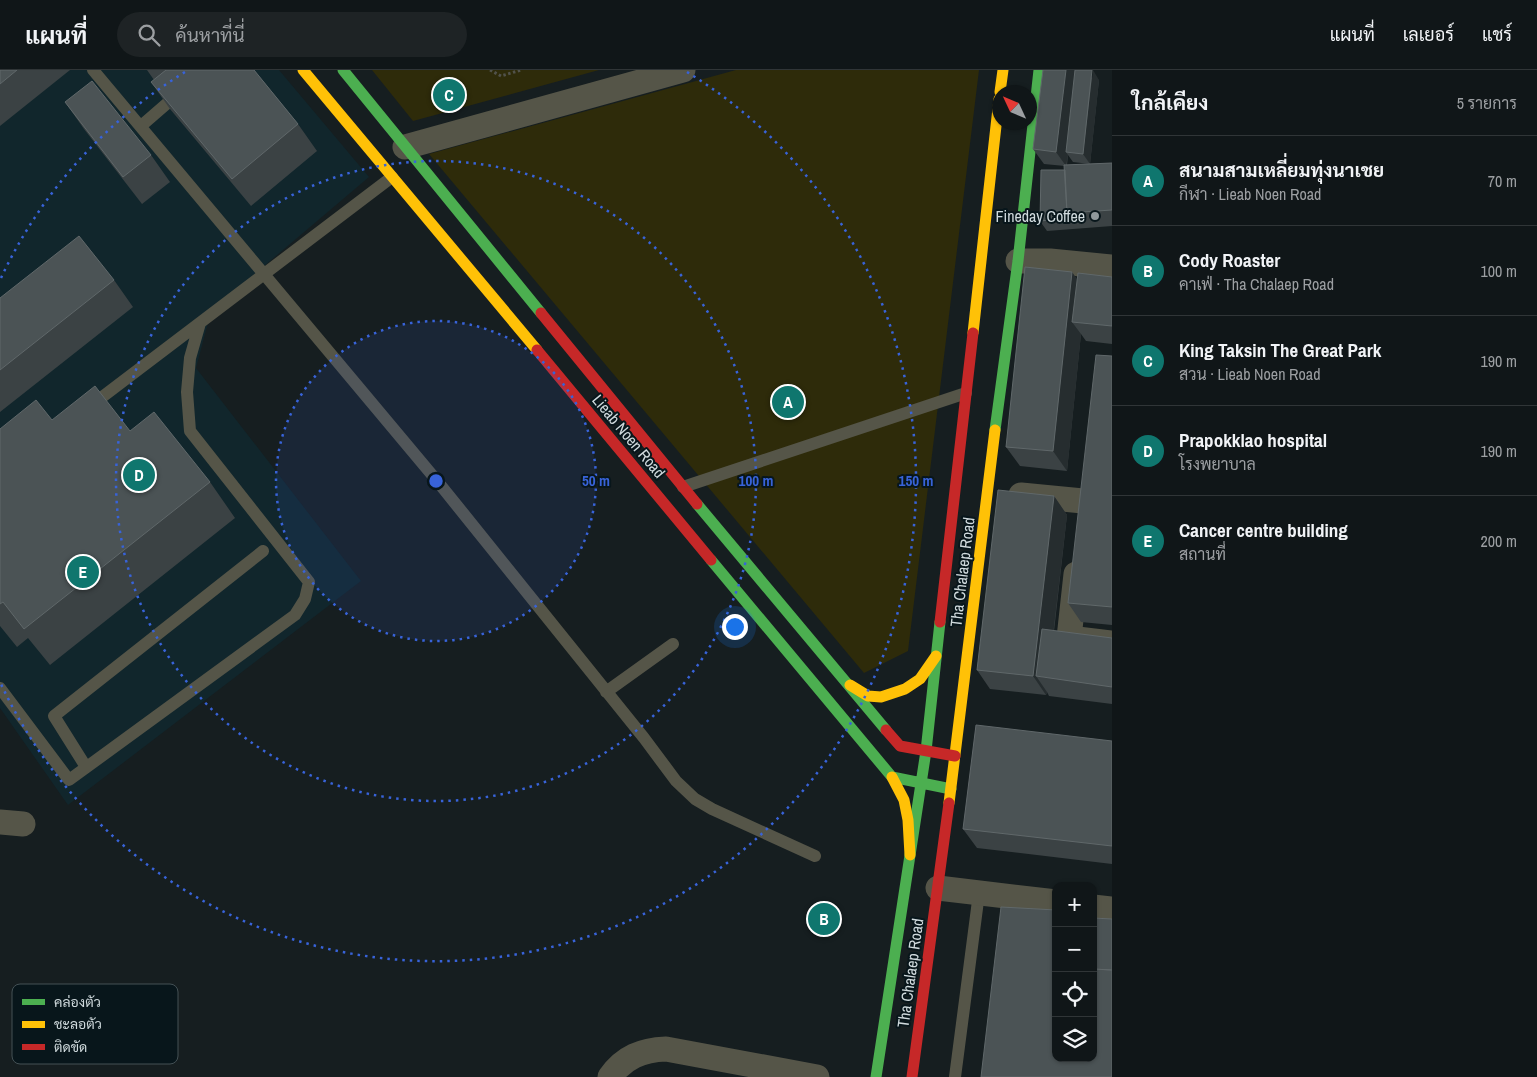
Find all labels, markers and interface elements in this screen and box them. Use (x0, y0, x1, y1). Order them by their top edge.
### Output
search box (117, 12, 467, 57)
text: แผนที่ (25, 19, 87, 51)
icon: search (135, 21, 163, 49)
text: ค้นหาที่นี่ (175, 22, 245, 48)
text: แผนที่ (1330, 22, 1375, 47)
text: เลเยอร์ (1403, 22, 1454, 47)
text: แชร์ (1482, 22, 1512, 47)
pin: C (433, 76, 465, 114)
north arrow (992, 85, 1037, 130)
text: ใกล้เคียง (1132, 88, 1208, 117)
text: 5 รายการ (1457, 92, 1517, 114)
text: สนามสามเหลี่ยมทุ่งนาเชย (1179, 157, 1384, 183)
text: A (1143, 170, 1153, 192)
text: 70 m (1488, 170, 1517, 192)
text: กีฬา · Lieab Noen Road (1179, 183, 1321, 205)
place label: Fineday Coffee (996, 205, 1085, 227)
marker: Fineday Coffee (1089, 210, 1101, 222)
text: Cody Roaster (1179, 247, 1280, 273)
text: B (1143, 260, 1153, 282)
text: 100 m (1481, 260, 1517, 282)
text: คาเฟ่ · Tha Chalaep Road (1179, 273, 1334, 295)
text: King Taksin The Great Park (1179, 337, 1381, 363)
text: C (1143, 350, 1153, 372)
text: 190 m (1481, 350, 1517, 372)
text: สวน · Lieab Noen Road (1179, 363, 1320, 385)
pin: A (772, 383, 804, 421)
street label: Lieab Noen Road (588, 390, 670, 482)
text: Prapokklao hospital (1179, 427, 1327, 453)
text: D (1143, 440, 1153, 462)
text: 190 m (1481, 440, 1517, 462)
text: โรงพยาบาล (1179, 453, 1256, 475)
pin: D (123, 456, 155, 494)
text: 50 m (582, 470, 610, 491)
text: 100 m (739, 470, 773, 491)
text: 150 m (899, 470, 933, 491)
centre of rings (427, 472, 445, 490)
street label: Tha Chalaep Road (944, 516, 980, 628)
text: Cancer centre building (1179, 517, 1348, 543)
text: E (1144, 530, 1152, 552)
text: 200 m (1481, 530, 1517, 552)
text: สถานที่ (1179, 543, 1226, 565)
pin: E (67, 553, 99, 591)
your location (722, 614, 748, 640)
map controls (1052, 882, 1097, 1062)
button: + (1052, 882, 1097, 927)
pin: B (808, 900, 840, 938)
street label: Tha Chalaep Road (891, 917, 929, 1029)
button: − (1052, 927, 1097, 972)
button: locate (1052, 972, 1097, 1017)
legend (12, 984, 178, 1064)
text: คล่องตัว (54, 993, 101, 1011)
text: ชะลอตัว (54, 1015, 102, 1033)
button: layers (1052, 1017, 1097, 1062)
text: ติดขัด (54, 1038, 87, 1056)

